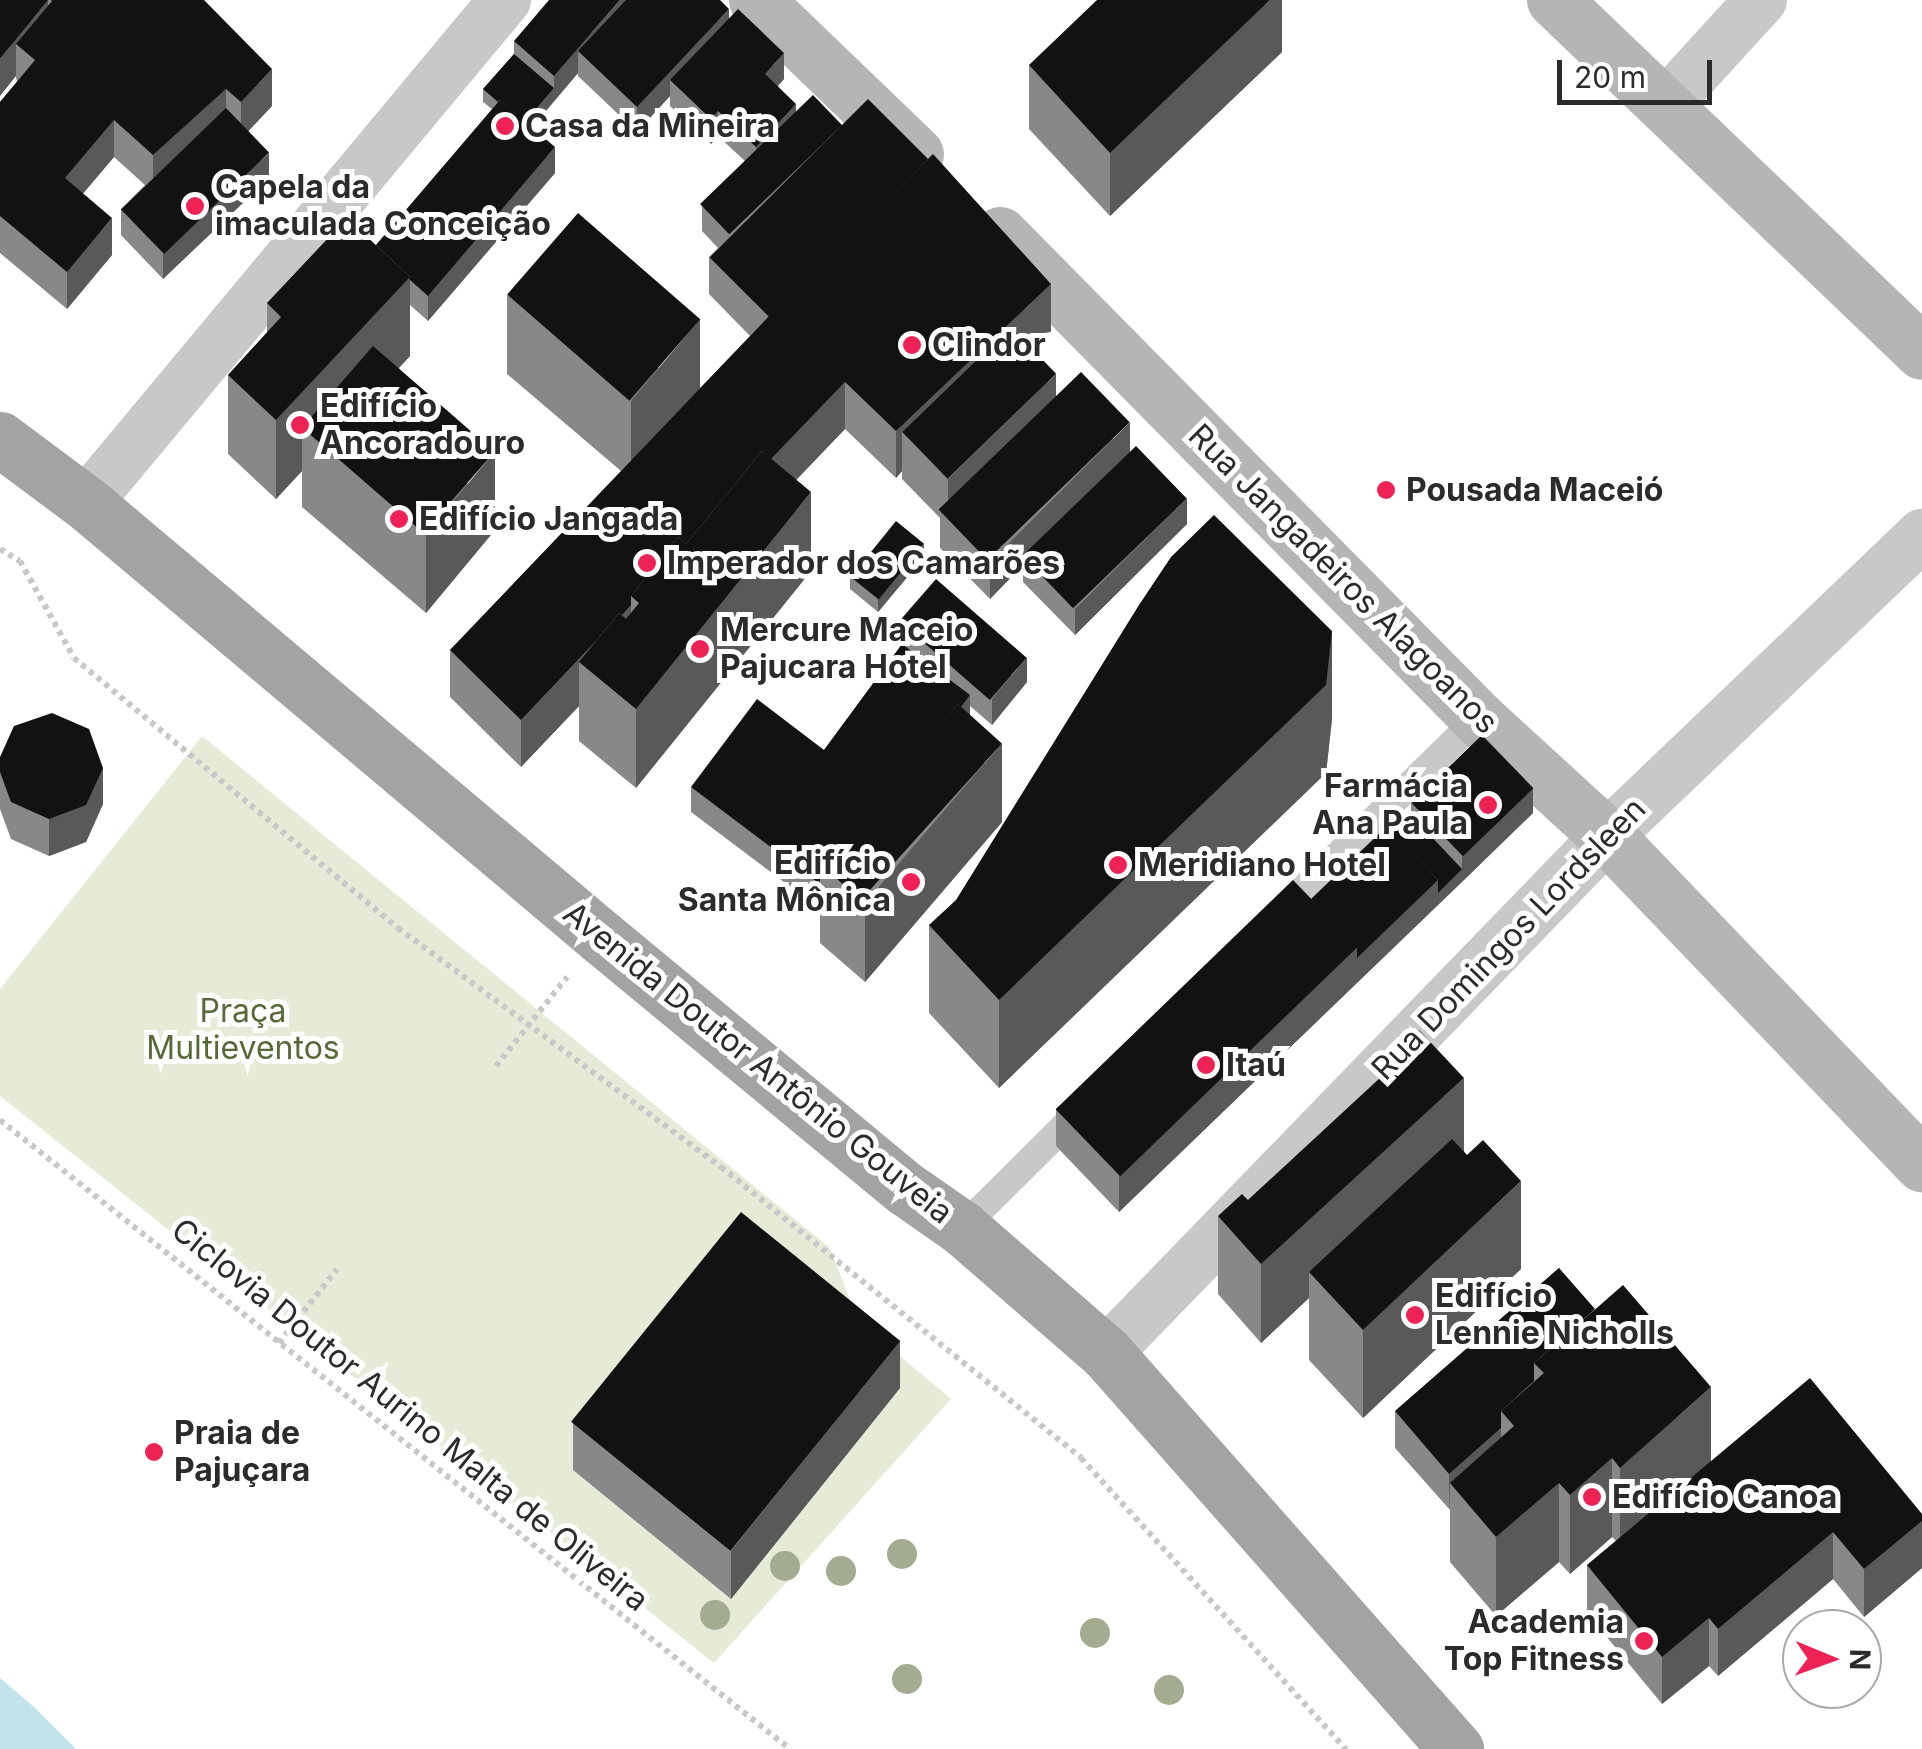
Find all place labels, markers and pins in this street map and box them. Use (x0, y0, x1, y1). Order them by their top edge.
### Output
place label: Casa da Mineira (525, 107, 775, 145)
marker: Casa da Mineira (494, 115, 516, 137)
place label: Capela da imaculada Conceição (215, 169, 551, 244)
marker: Capela da imaculada Conceição (184, 195, 206, 217)
place label: Clindor (932, 326, 1046, 364)
marker: Clindor (901, 334, 923, 356)
place label: Edifício Ancoradouro (320, 388, 525, 463)
marker: Edifício Ancoradouro (289, 414, 311, 436)
place label: Pousada Maceió (1406, 471, 1663, 509)
marker: Pousada Maceió (1375, 479, 1397, 501)
place label: Edifício Jangada (419, 500, 678, 538)
marker: Edifício Jangada (388, 508, 410, 530)
place label: Imperador dos Camarões (667, 544, 1060, 582)
marker: Imperador dos Camarões (636, 552, 658, 574)
place label: Mercure Maceio Pajucara Hotel (720, 612, 973, 687)
marker: Mercure Maceio Pajucara Hotel (689, 638, 711, 660)
place label: Farmácia Ana Paula (1312, 768, 1468, 843)
marker: Farmácia Ana Paula (1477, 794, 1499, 816)
place label: Edifício Santa Mônica (678, 845, 891, 920)
place label: Meridiano Hotel (1138, 846, 1386, 884)
marker: Meridiano Hotel (1107, 854, 1129, 876)
marker: Edifício Santa Mônica (900, 871, 922, 893)
place label: Itaú (1226, 1046, 1286, 1084)
marker: Itaú (1195, 1054, 1217, 1076)
place label: Edifício Lennie Nicholls (1435, 1278, 1674, 1353)
marker: Edifício Lennie Nicholls (1404, 1304, 1426, 1326)
place label: Praia de Pajuçara (174, 1415, 310, 1490)
marker: Praia de Pajuçara (143, 1441, 165, 1463)
place label: Edifício Canoa (1612, 1478, 1837, 1516)
marker: Edifício Canoa (1581, 1486, 1603, 1508)
place label: Academia Top Fitness (1444, 1604, 1624, 1679)
marker: Academia Top Fitness (1633, 1630, 1655, 1652)

